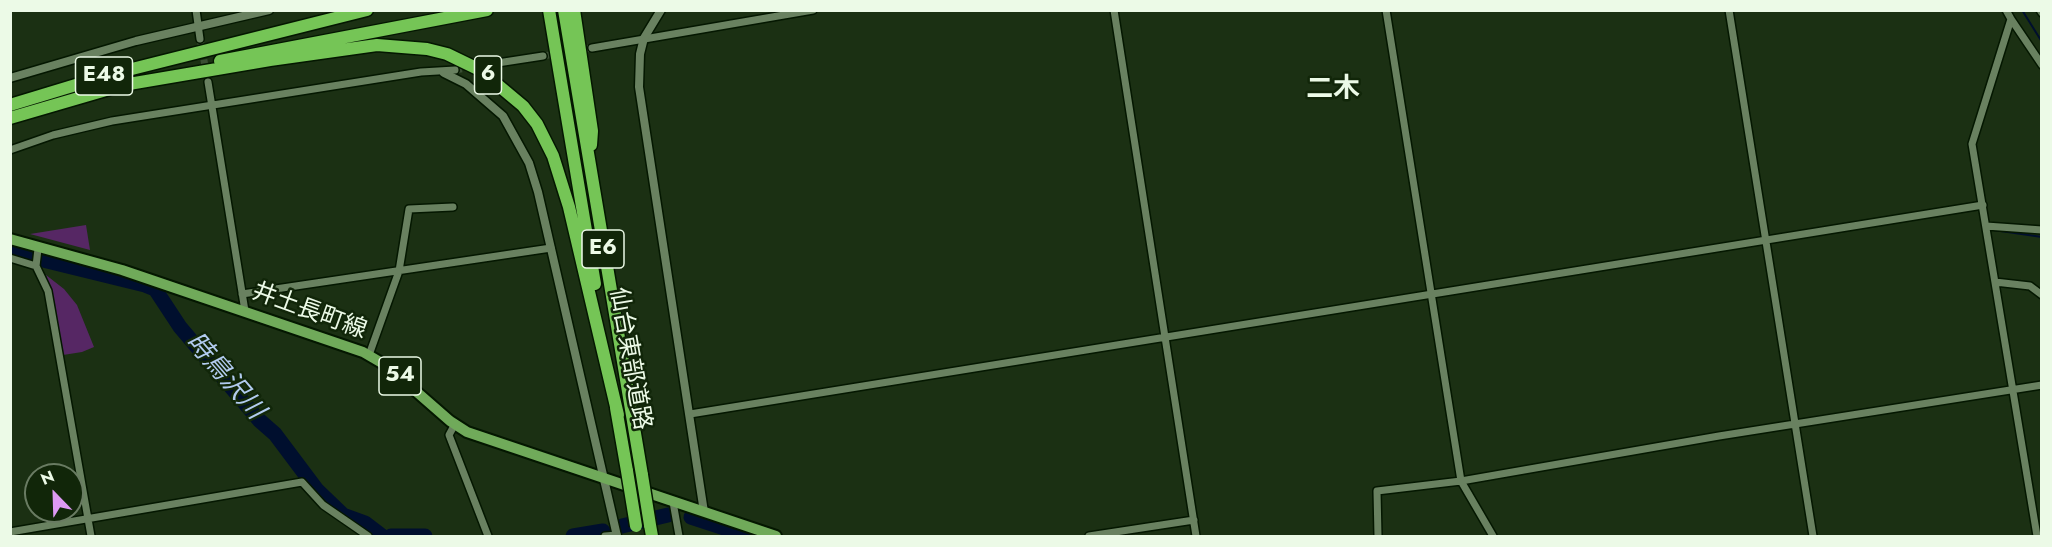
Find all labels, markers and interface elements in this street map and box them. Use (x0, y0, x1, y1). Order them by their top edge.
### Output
road number: 6 (474, 56, 502, 94)
road number: E48 (76, 57, 132, 95)
district label: 二木 (1306, 74, 1360, 106)
road number: E6 (582, 230, 624, 268)
street label: 井土長町線 (248, 278, 370, 346)
street label: 仙台東部道路 (602, 286, 656, 432)
water label: 時鳥沢川 (178, 328, 270, 426)
road number: 54 (379, 357, 421, 395)
north arrow (24, 463, 84, 523)
text: N (37, 465, 58, 491)

